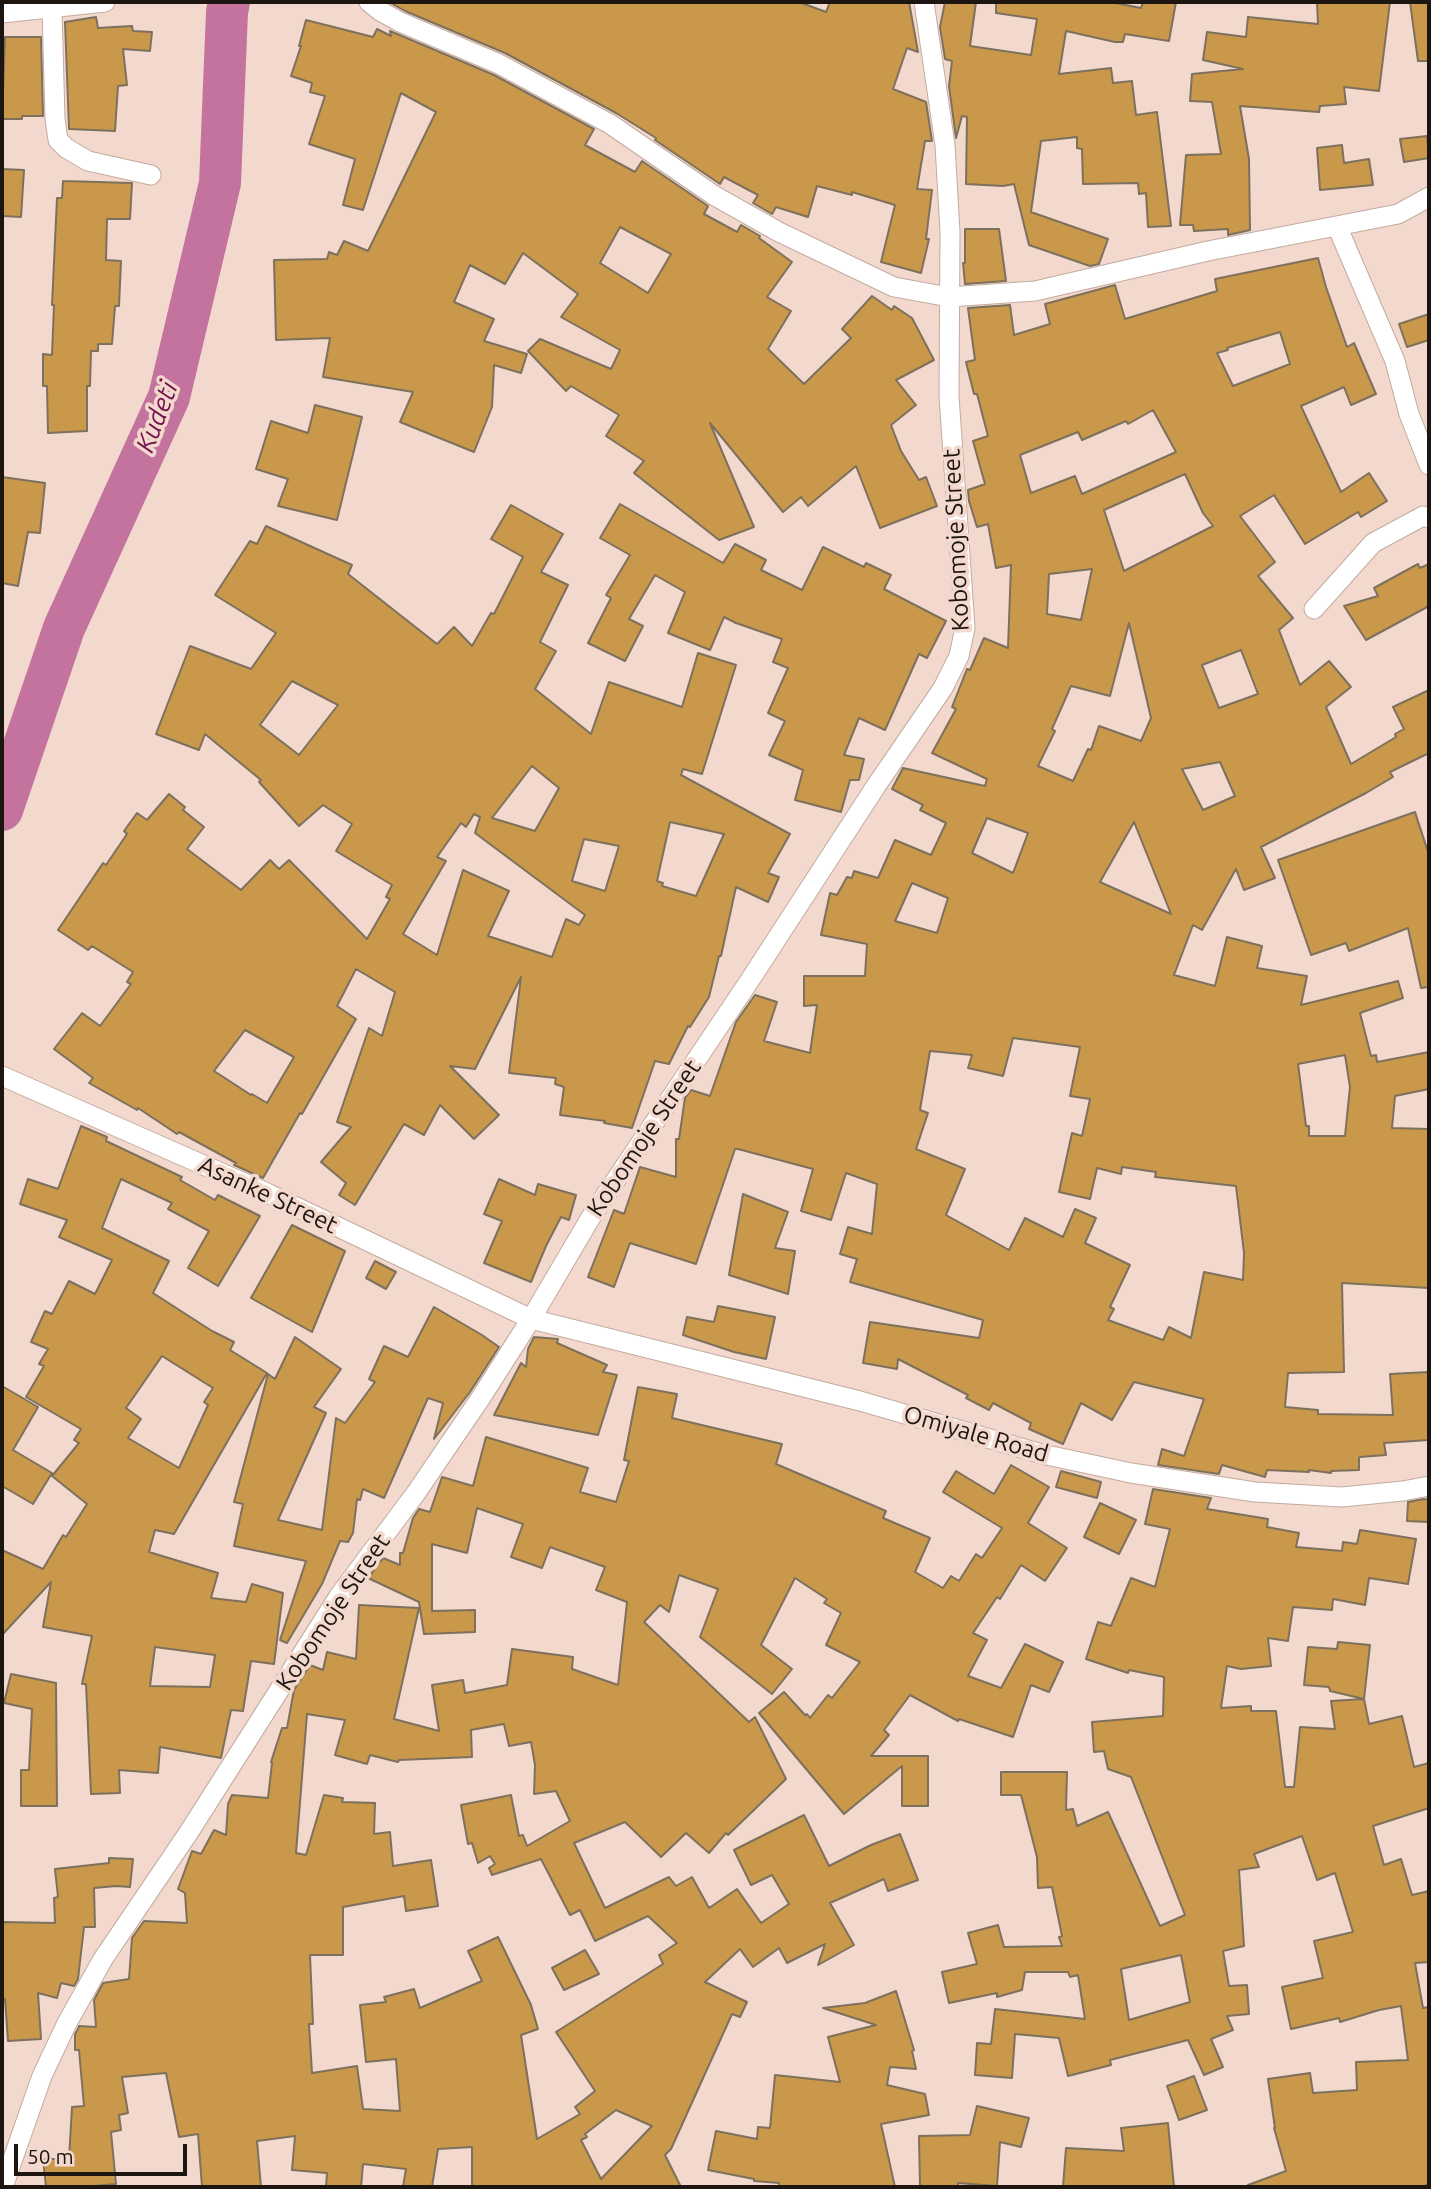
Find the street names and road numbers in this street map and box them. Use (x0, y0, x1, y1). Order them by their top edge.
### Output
street label: Kobomoje Street (937, 448, 975, 632)
street label: Kobomoje Street (581, 1054, 707, 1222)
street label: Asanke Street (194, 1150, 342, 1240)
street label: Omiyale Road (900, 1400, 1052, 1468)
street label: Kobomoje Street (270, 1528, 396, 1696)

